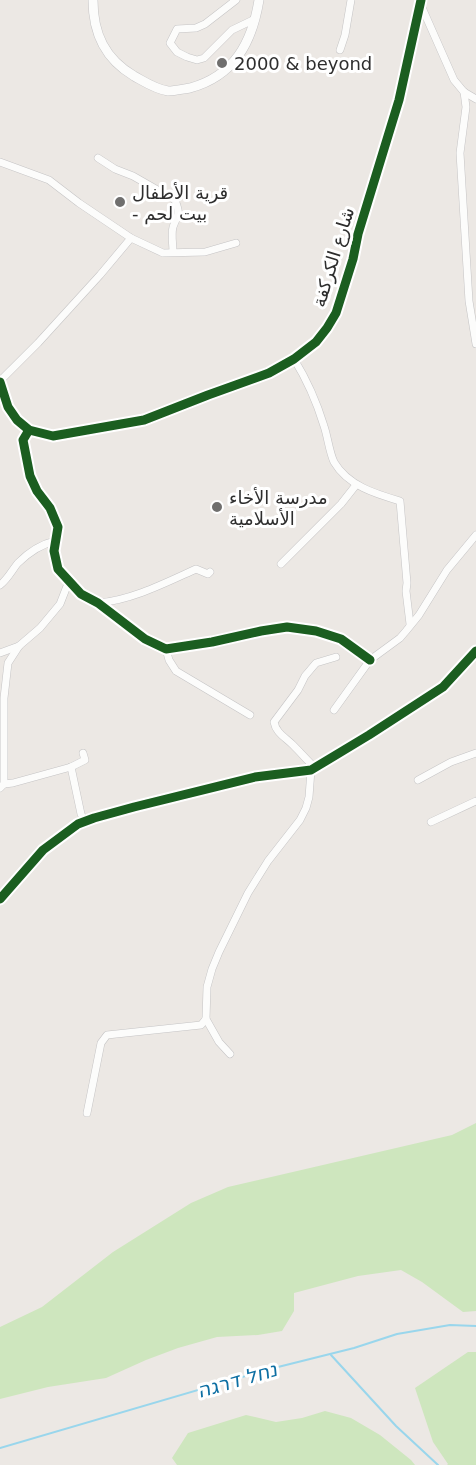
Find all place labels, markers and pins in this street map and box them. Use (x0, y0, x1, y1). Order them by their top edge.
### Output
place label: 2000 & beyond (234, 53, 372, 74)
marker: 2000 & beyond (215, 56, 229, 70)
place label: قرية الأطفال - بيت لحم (132, 182, 228, 225)
marker: قرية الأطفال - بيت لحم (113, 195, 127, 209)
place label: مدرسة الأخاء الأسلامية (229, 487, 328, 529)
marker: مدرسة الأخاء الأسلامية (210, 500, 224, 514)

